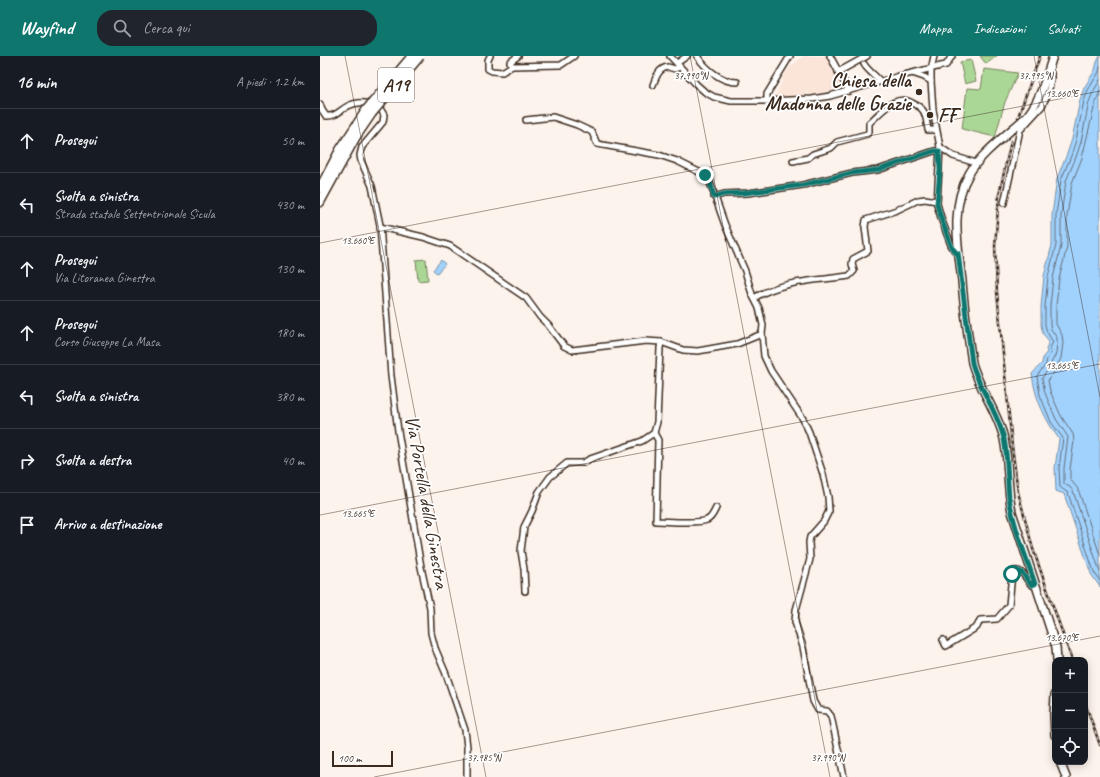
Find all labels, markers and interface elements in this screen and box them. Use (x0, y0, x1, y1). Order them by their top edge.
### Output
search box (97, 10, 377, 46)
text: Wayfind (20, 16, 73, 40)
icon: search (111, 17, 133, 39)
text: Cerca qui (143, 19, 190, 38)
text: Mappa (919, 20, 952, 37)
text: Indicazioni (974, 20, 1025, 37)
text: Salvati (1047, 20, 1080, 37)
road number: A19 (378, 68, 414, 102)
place label: Chiesa della Madonna delle Grazie (765, 68, 913, 116)
text: 37.990°N (674, 69, 710, 82)
text: 37.995°N (1019, 69, 1055, 82)
text: 16 min (16, 72, 57, 93)
text: A piedi · 1.2 km (236, 74, 304, 90)
marker: Chiesa della Madonna delle Grazie (914, 87, 924, 97)
text: 13.660°E (1046, 87, 1080, 100)
place label: FF (938, 103, 962, 128)
marker: FF (925, 110, 935, 120)
icon: ahead (16, 130, 38, 152)
text: Prosegui (54, 131, 96, 150)
text: 50 m (282, 133, 304, 149)
route end (696, 166, 714, 184)
text: Svolta a sinistra (54, 187, 138, 206)
icon: left (16, 194, 38, 216)
text: 430 m (276, 197, 304, 213)
text: Strada statale Settentrionale Sicula (54, 206, 215, 222)
text: 13.660°E (342, 234, 376, 247)
text: Prosegui (54, 251, 96, 270)
icon: ahead (16, 258, 38, 280)
text: 130 m (276, 261, 304, 277)
text: Via Litoranea Ginestra (54, 270, 155, 286)
text: Prosegui (54, 315, 96, 334)
icon: ahead (16, 322, 38, 344)
text: 180 m (276, 325, 304, 341)
text: Corso Giuseppe La Masa (54, 334, 160, 350)
text: 13.665°E (1046, 359, 1080, 372)
icon: left (16, 386, 38, 408)
text: Svolta a sinistra (54, 387, 138, 406)
text: 380 m (276, 389, 304, 405)
street label: Via Portella della Ginestra (399, 413, 455, 592)
icon: right (16, 450, 38, 472)
text: Svolta a destra (54, 451, 131, 470)
text: 40 m (282, 453, 304, 469)
text: 13.665°E (342, 507, 376, 520)
icon: arrive (16, 514, 38, 536)
text: Arrivo a destinazione (54, 515, 162, 534)
route start (1003, 565, 1021, 583)
text: 13.670°E (1046, 631, 1080, 644)
map controls (1052, 657, 1088, 765)
button: + (1052, 657, 1088, 693)
button: − (1052, 693, 1088, 729)
button: locate (1052, 729, 1088, 765)
scale bar (332, 749, 393, 768)
text: 100 m (338, 751, 362, 765)
text: 37.985°N (467, 751, 503, 764)
text: 37.990°N (811, 751, 847, 764)

